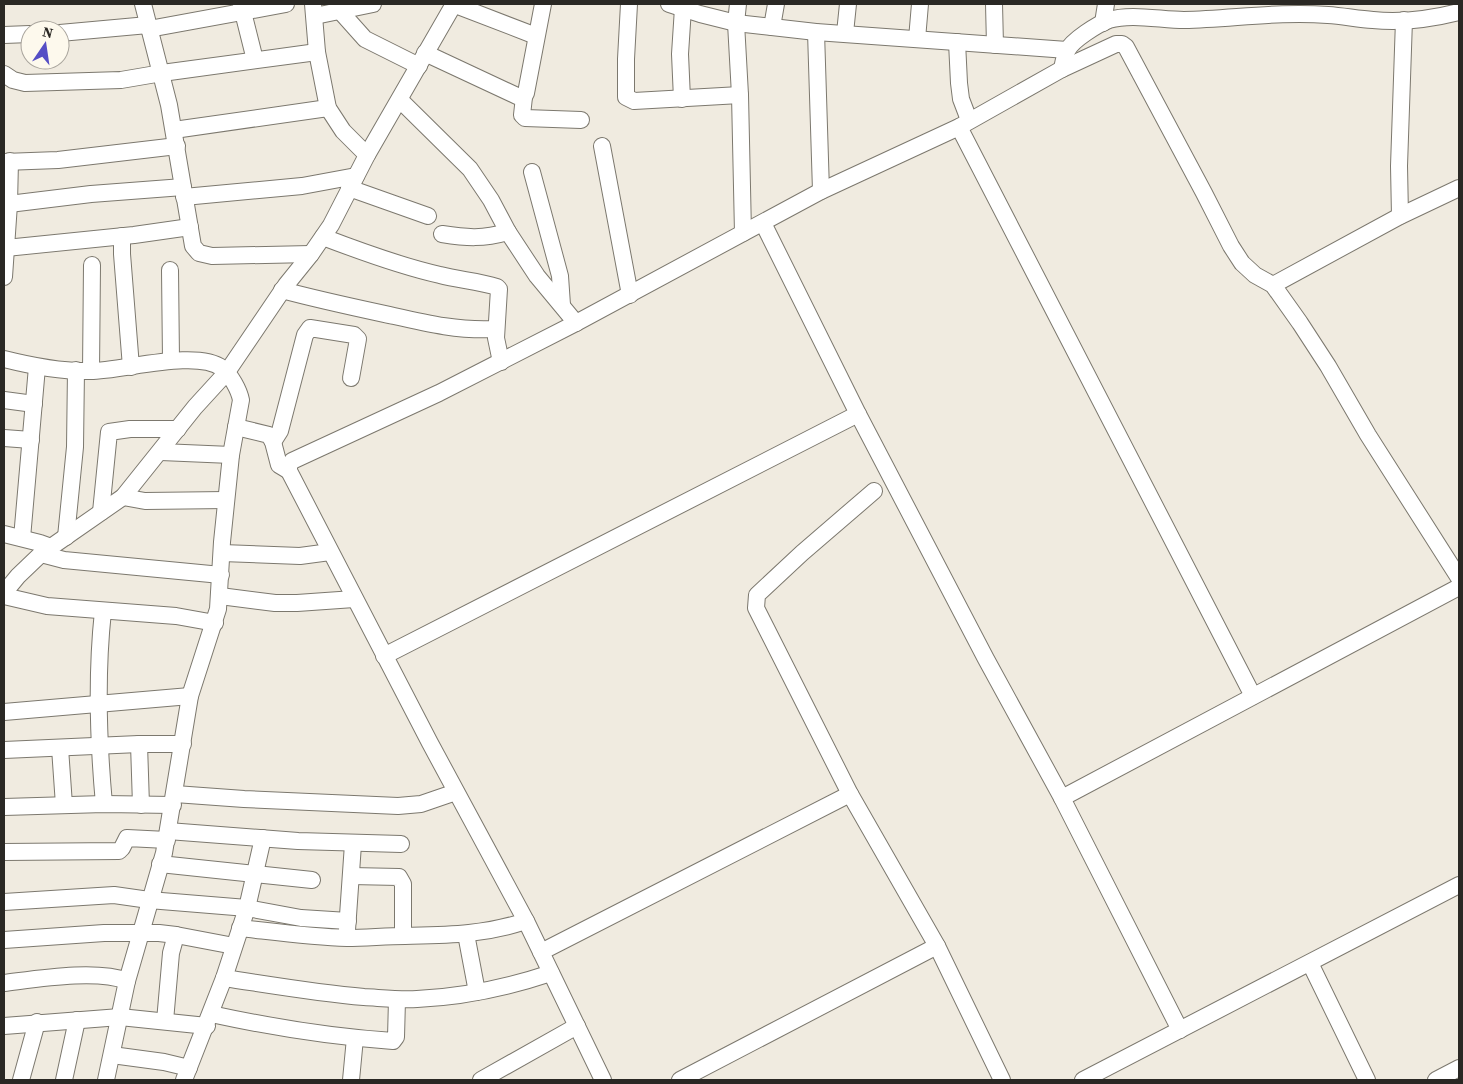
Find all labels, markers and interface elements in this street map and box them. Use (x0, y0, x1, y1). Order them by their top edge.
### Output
north arrow (20, 20, 70, 70)
text: N (41, 21, 55, 43)

